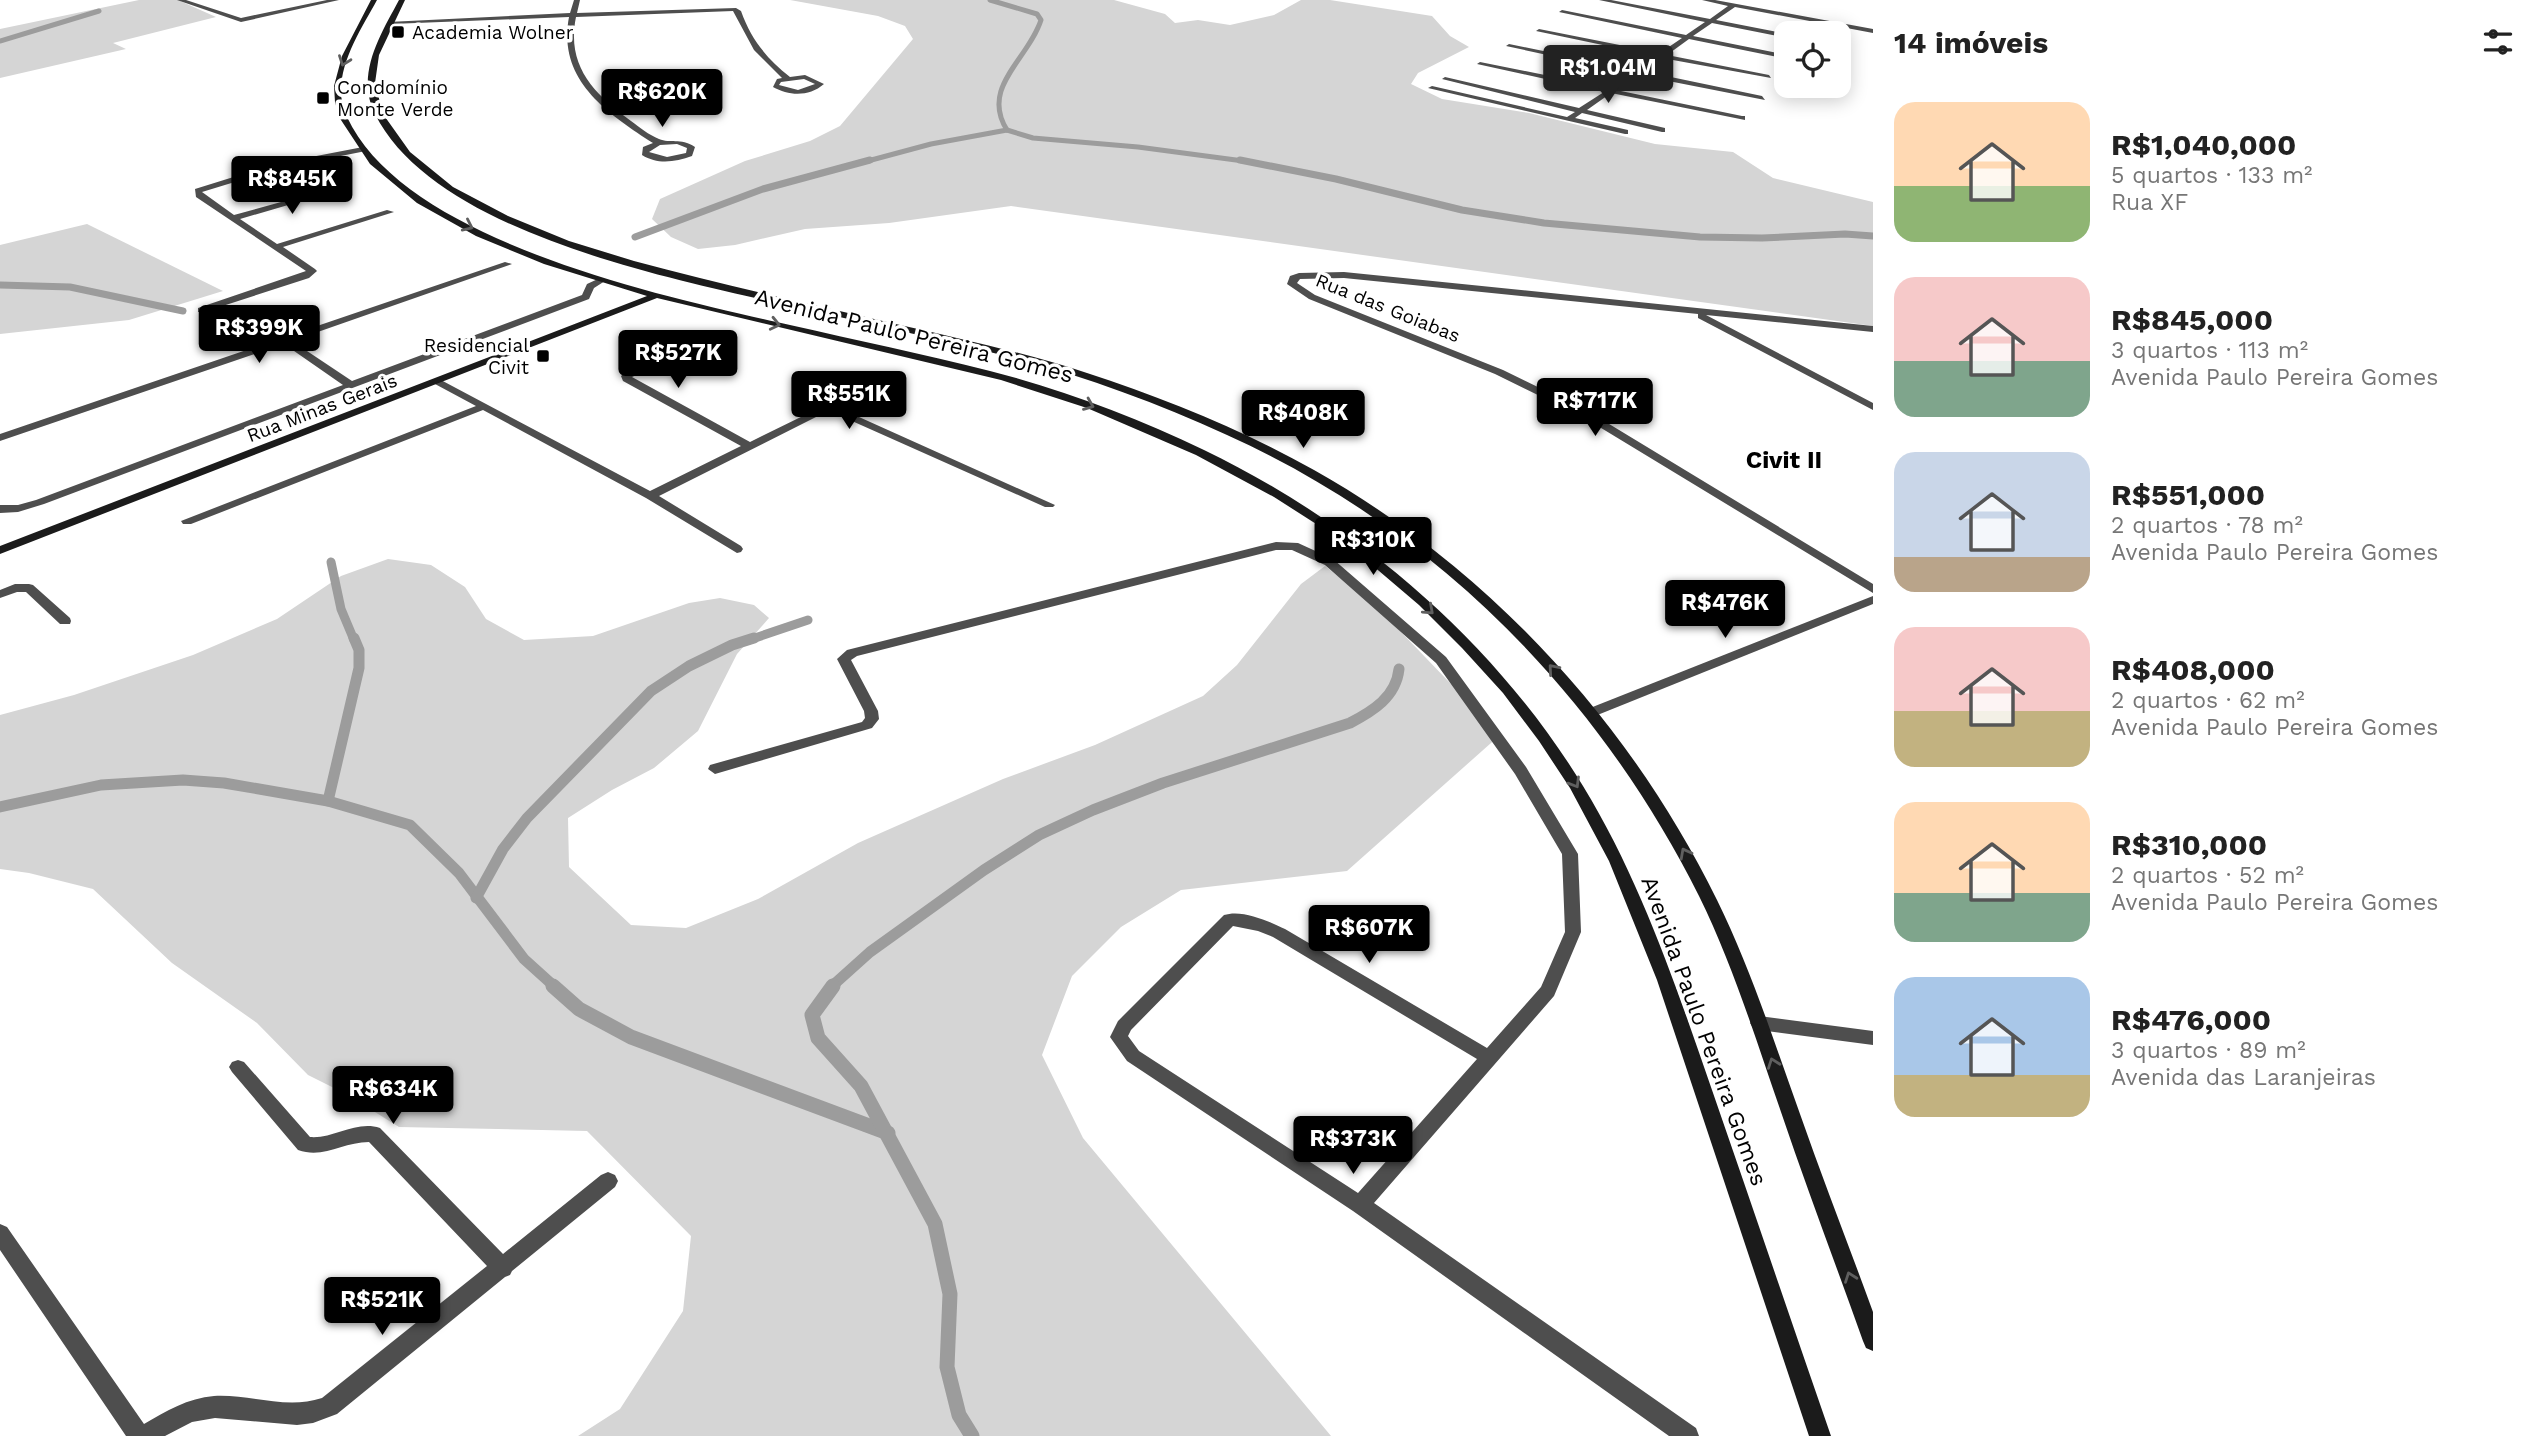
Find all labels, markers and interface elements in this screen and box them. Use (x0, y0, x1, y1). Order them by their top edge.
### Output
place label: Academia Wolner (412, 21, 574, 44)
map controls (1774, 21, 1851, 98)
button: locate (1774, 21, 1851, 98)
icon: filters (2479, 23, 2517, 61)
marker: Academia Wolner (390, 24, 406, 40)
text: 14 imóveis (1894, 25, 2048, 60)
pin: R$1.04M (1543, 46, 1673, 105)
text: R$1.04M (1559, 54, 1657, 81)
one-way arrow (338, 55, 352, 67)
pin: R$620K (605, 69, 719, 129)
place label: Condomínio Monte Verde (337, 76, 454, 121)
text: R$620K (617, 78, 707, 105)
marker: Condomínio Monte Verde (315, 90, 331, 106)
text: R$1,040,000 (2111, 127, 2296, 162)
icon: home (1950, 130, 2034, 214)
pin: R$845K (235, 156, 349, 216)
text: 5 quartos · 133 m² (2111, 162, 2312, 189)
text: R$845K (247, 165, 337, 192)
text: Rua XF (2111, 189, 2188, 216)
one-way arrow (461, 218, 473, 232)
street label: Rua das Goiabas (1312, 269, 1464, 347)
street label: Avenida Paulo Pereira Gomes (752, 283, 1076, 389)
text: R$845,000 (2111, 302, 2273, 337)
icon: home (1950, 305, 2034, 389)
pin: R$399K (202, 306, 316, 365)
text: R$399K (215, 314, 303, 341)
one-way arrow (769, 316, 781, 330)
pin: R$527K (621, 330, 735, 390)
place label: Residencial Civit (424, 334, 529, 379)
text: 3 quartos · 113 m² (2111, 337, 2308, 364)
text: R$527K (634, 339, 722, 366)
marker: Residencial Civit (535, 348, 551, 364)
text: Avenida Paulo Pereira Gomes (2111, 364, 2438, 391)
street label: Rua Minas Gerais (244, 369, 400, 447)
pin: R$551K (792, 372, 906, 431)
pin: R$717K (1538, 378, 1652, 438)
text: R$551K (807, 380, 891, 407)
text: R$717K (1553, 387, 1637, 414)
pin: R$408K (1246, 391, 1360, 450)
one-way arrow (1083, 397, 1095, 411)
text: R$408K (1258, 399, 1348, 426)
district label: Civit II (1746, 446, 1822, 474)
text: R$551,000 (2111, 477, 2265, 512)
icon: home (1950, 480, 2034, 564)
text: 2 quartos · 78 m² (2111, 512, 2303, 539)
pin: R$310K (1316, 518, 1430, 577)
text: R$310K (1331, 526, 1415, 553)
text: Avenida Paulo Pereira Gomes (2111, 539, 2438, 566)
pin: R$476K (1668, 580, 1782, 640)
text: R$476K (1681, 589, 1769, 616)
one-way arrow (1421, 601, 1434, 614)
text: R$408,000 (2111, 652, 2275, 687)
icon: home (1950, 655, 2034, 739)
one-way arrow (1549, 664, 1561, 677)
text: 2 quartos · 62 m² (2111, 687, 2305, 714)
text: Avenida Paulo Pereira Gomes (2111, 714, 2438, 741)
one-way arrow (1566, 776, 1579, 789)
text: R$310,000 (2111, 827, 2267, 862)
icon: home (1950, 830, 2034, 914)
one-way arrow (1680, 848, 1693, 860)
text: 2 quartos · 52 m² (2111, 862, 2304, 889)
street label: Avenida Paulo Pereira Gomes (1635, 873, 1773, 1189)
text: Avenida Paulo Pereira Gomes (2111, 889, 2438, 916)
pin: R$607K (1312, 906, 1426, 965)
text: R$607K (1325, 914, 1413, 941)
text: R$476,000 (2111, 1002, 2271, 1037)
icon: home (1950, 1005, 2034, 1089)
text: 3 quartos · 89 m² (2111, 1037, 2306, 1064)
one-way arrow (1767, 1057, 1781, 1069)
text: Avenida das Laranjeiras (2111, 1064, 2376, 1091)
pin: R$634K (336, 1066, 450, 1126)
text: R$634K (348, 1075, 438, 1102)
pin: R$373K (1296, 1116, 1410, 1176)
text: R$373K (1309, 1125, 1397, 1152)
one-way arrow (1844, 1271, 1858, 1283)
pin: R$521K (325, 1278, 439, 1337)
text: R$521K (340, 1286, 424, 1313)

